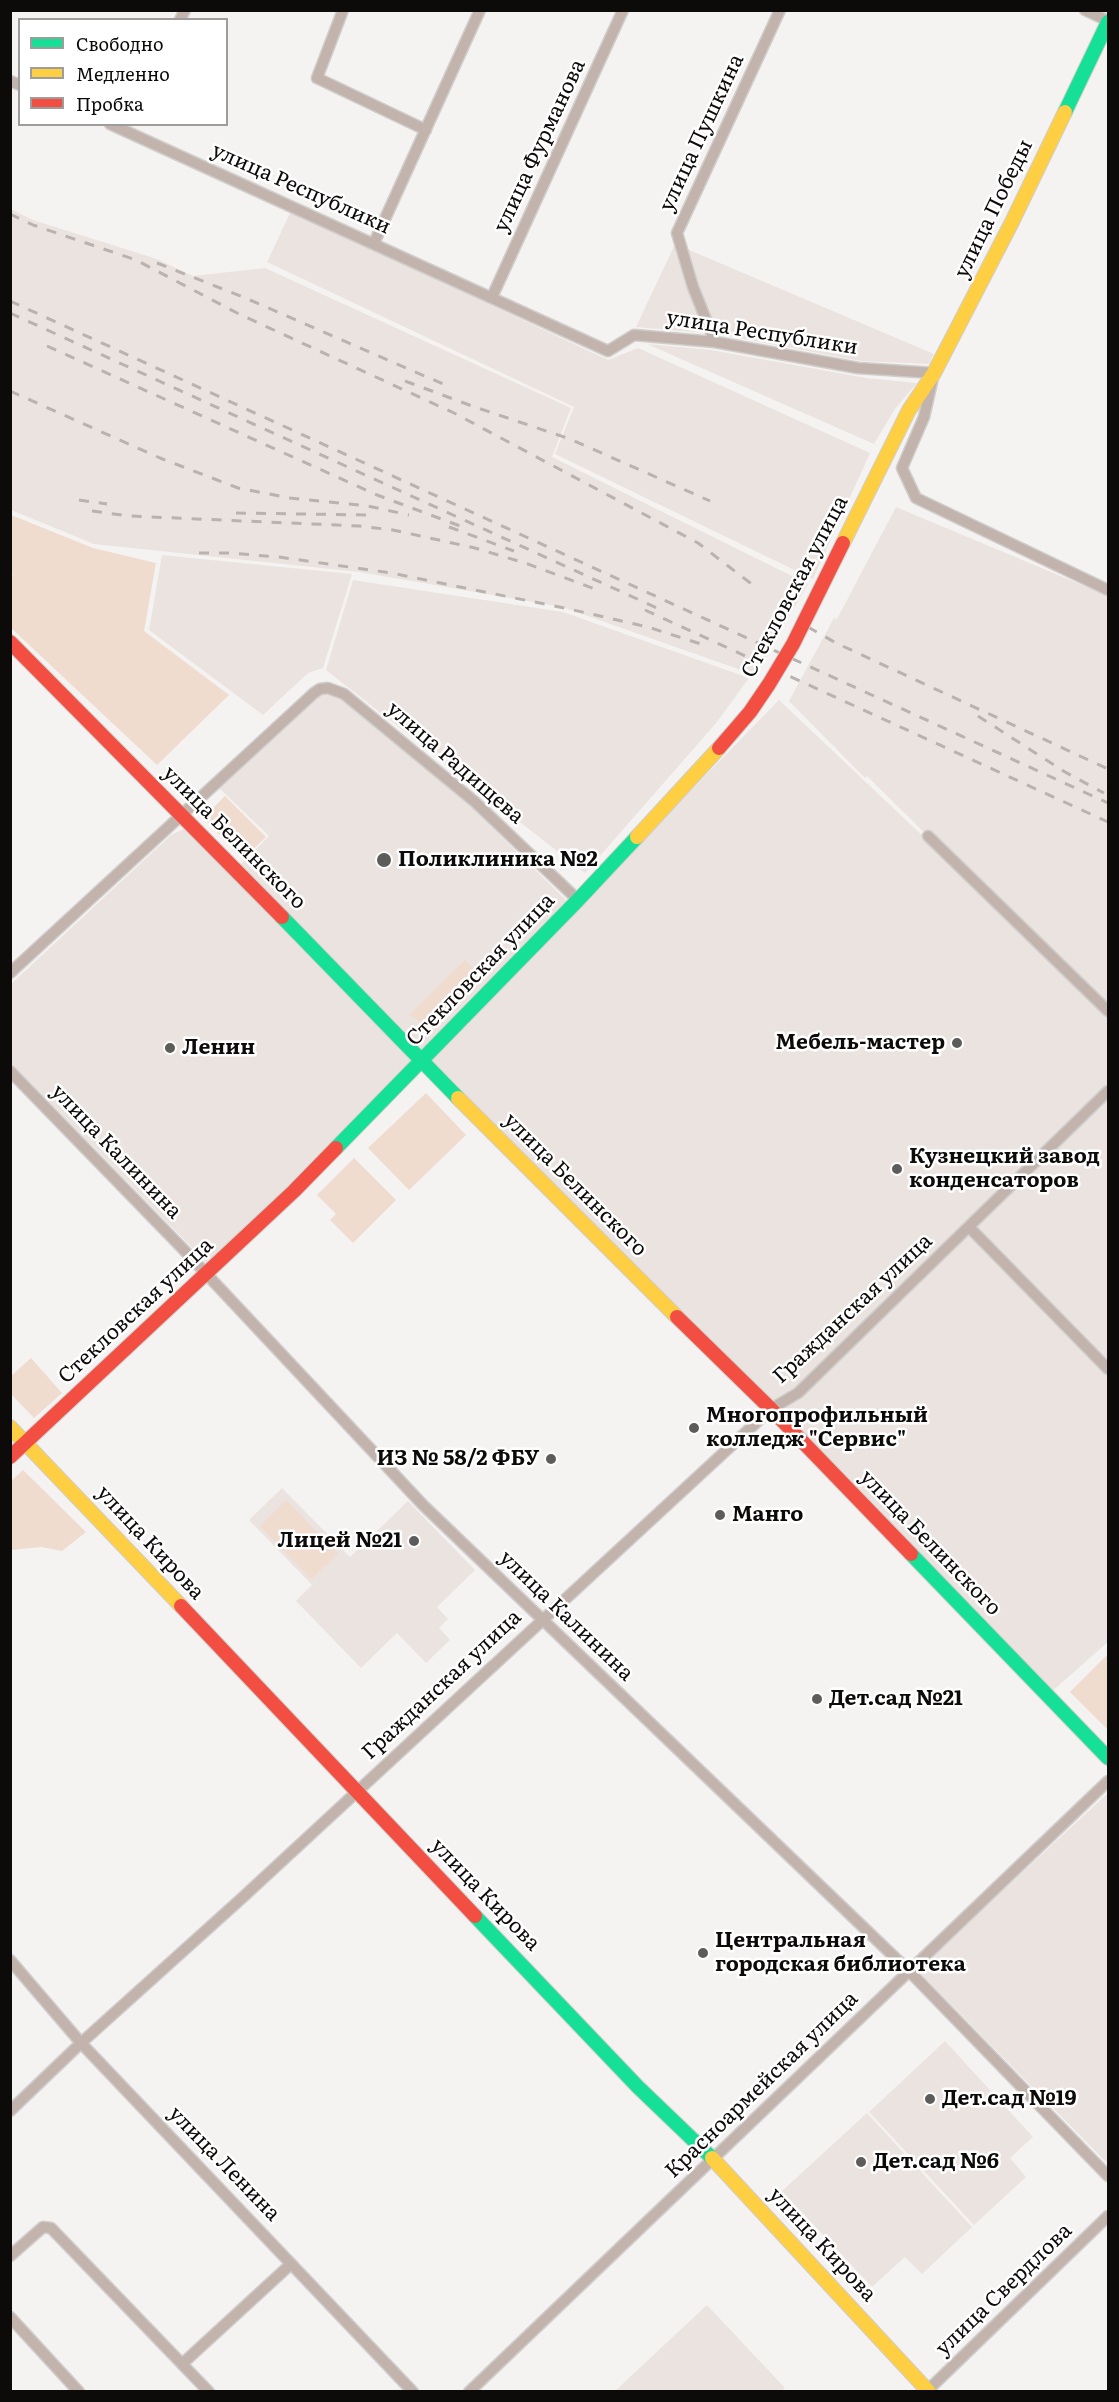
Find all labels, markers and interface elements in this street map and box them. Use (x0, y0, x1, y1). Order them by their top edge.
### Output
legend (18, 18, 228, 126)
text: Свободно (76, 30, 164, 57)
street label: улица Пушкина (654, 50, 750, 216)
street label: улица Фурманова (489, 56, 591, 236)
text: Медленно (76, 60, 170, 87)
text: Пробка (76, 90, 144, 117)
street label: улица Победы (949, 135, 1039, 283)
street label: улица Республики (208, 138, 394, 240)
street label: улица Республики (664, 305, 860, 361)
street label: Стекловская улица (736, 492, 854, 682)
street label: улица Радищева (381, 697, 529, 829)
street label: улица Белинского (157, 761, 311, 915)
place label: Поликлиника №2 (398, 847, 598, 873)
marker: Поликлиника №2 (375, 851, 393, 869)
street label: Стекловская улица (402, 888, 560, 1052)
place label: Мебель-мастер (775, 1030, 945, 1056)
place label: Ленин (182, 1035, 255, 1061)
marker: Мебель-мастер (950, 1036, 964, 1050)
marker: Ленин (163, 1041, 177, 1055)
street label: улица Калинина (45, 1080, 187, 1224)
street label: улица Белинского (498, 1108, 652, 1262)
place label: Кузнецкий завод конденсаторов (909, 1144, 1100, 1194)
marker: Кузнецкий завод конденсаторов (890, 1162, 904, 1176)
street label: Гражданская улица (768, 1229, 938, 1389)
street label: Стекловская улица (53, 1233, 219, 1389)
place label: Многопрофильный колледж "Сервис" (706, 1403, 928, 1453)
marker: Многопрофильный колледж "Сервис" (687, 1421, 701, 1435)
place label: ИЗ № 58/2 ФБУ (376, 1446, 539, 1472)
marker: ИЗ № 58/2 ФБУ (544, 1452, 558, 1466)
street label: улица Белинского (854, 1465, 1006, 1621)
street label: улица Кирова (91, 1481, 209, 1605)
place label: Манго (732, 1502, 803, 1528)
marker: Манго (713, 1508, 727, 1522)
place label: Лицей №21 (278, 1528, 402, 1554)
marker: Лицей №21 (407, 1534, 421, 1548)
street label: улица Калинина (494, 1545, 638, 1687)
street label: Гражданская улица (357, 1605, 527, 1765)
place label: Дет.сад №21 (829, 1686, 963, 1712)
marker: Дет.сад №21 (810, 1692, 824, 1706)
street label: улица Кирова (425, 1834, 545, 1956)
place label: Центральная городская библиотека (715, 1928, 966, 1978)
marker: Центральная городская библиотека (696, 1946, 710, 1960)
street label: Красноармейская улица (661, 1986, 863, 2184)
place label: Дет.сад №19 (942, 2086, 1077, 2112)
marker: Дет.сад №19 (923, 2092, 937, 2106)
street label: улица Ленина (163, 2101, 285, 2227)
place label: Дет.сад №6 (873, 2149, 999, 2175)
marker: Дет.сад №6 (854, 2155, 868, 2169)
street label: улица Кирова (763, 2183, 881, 2307)
street label: улица Свердлова (931, 2219, 1077, 2361)

